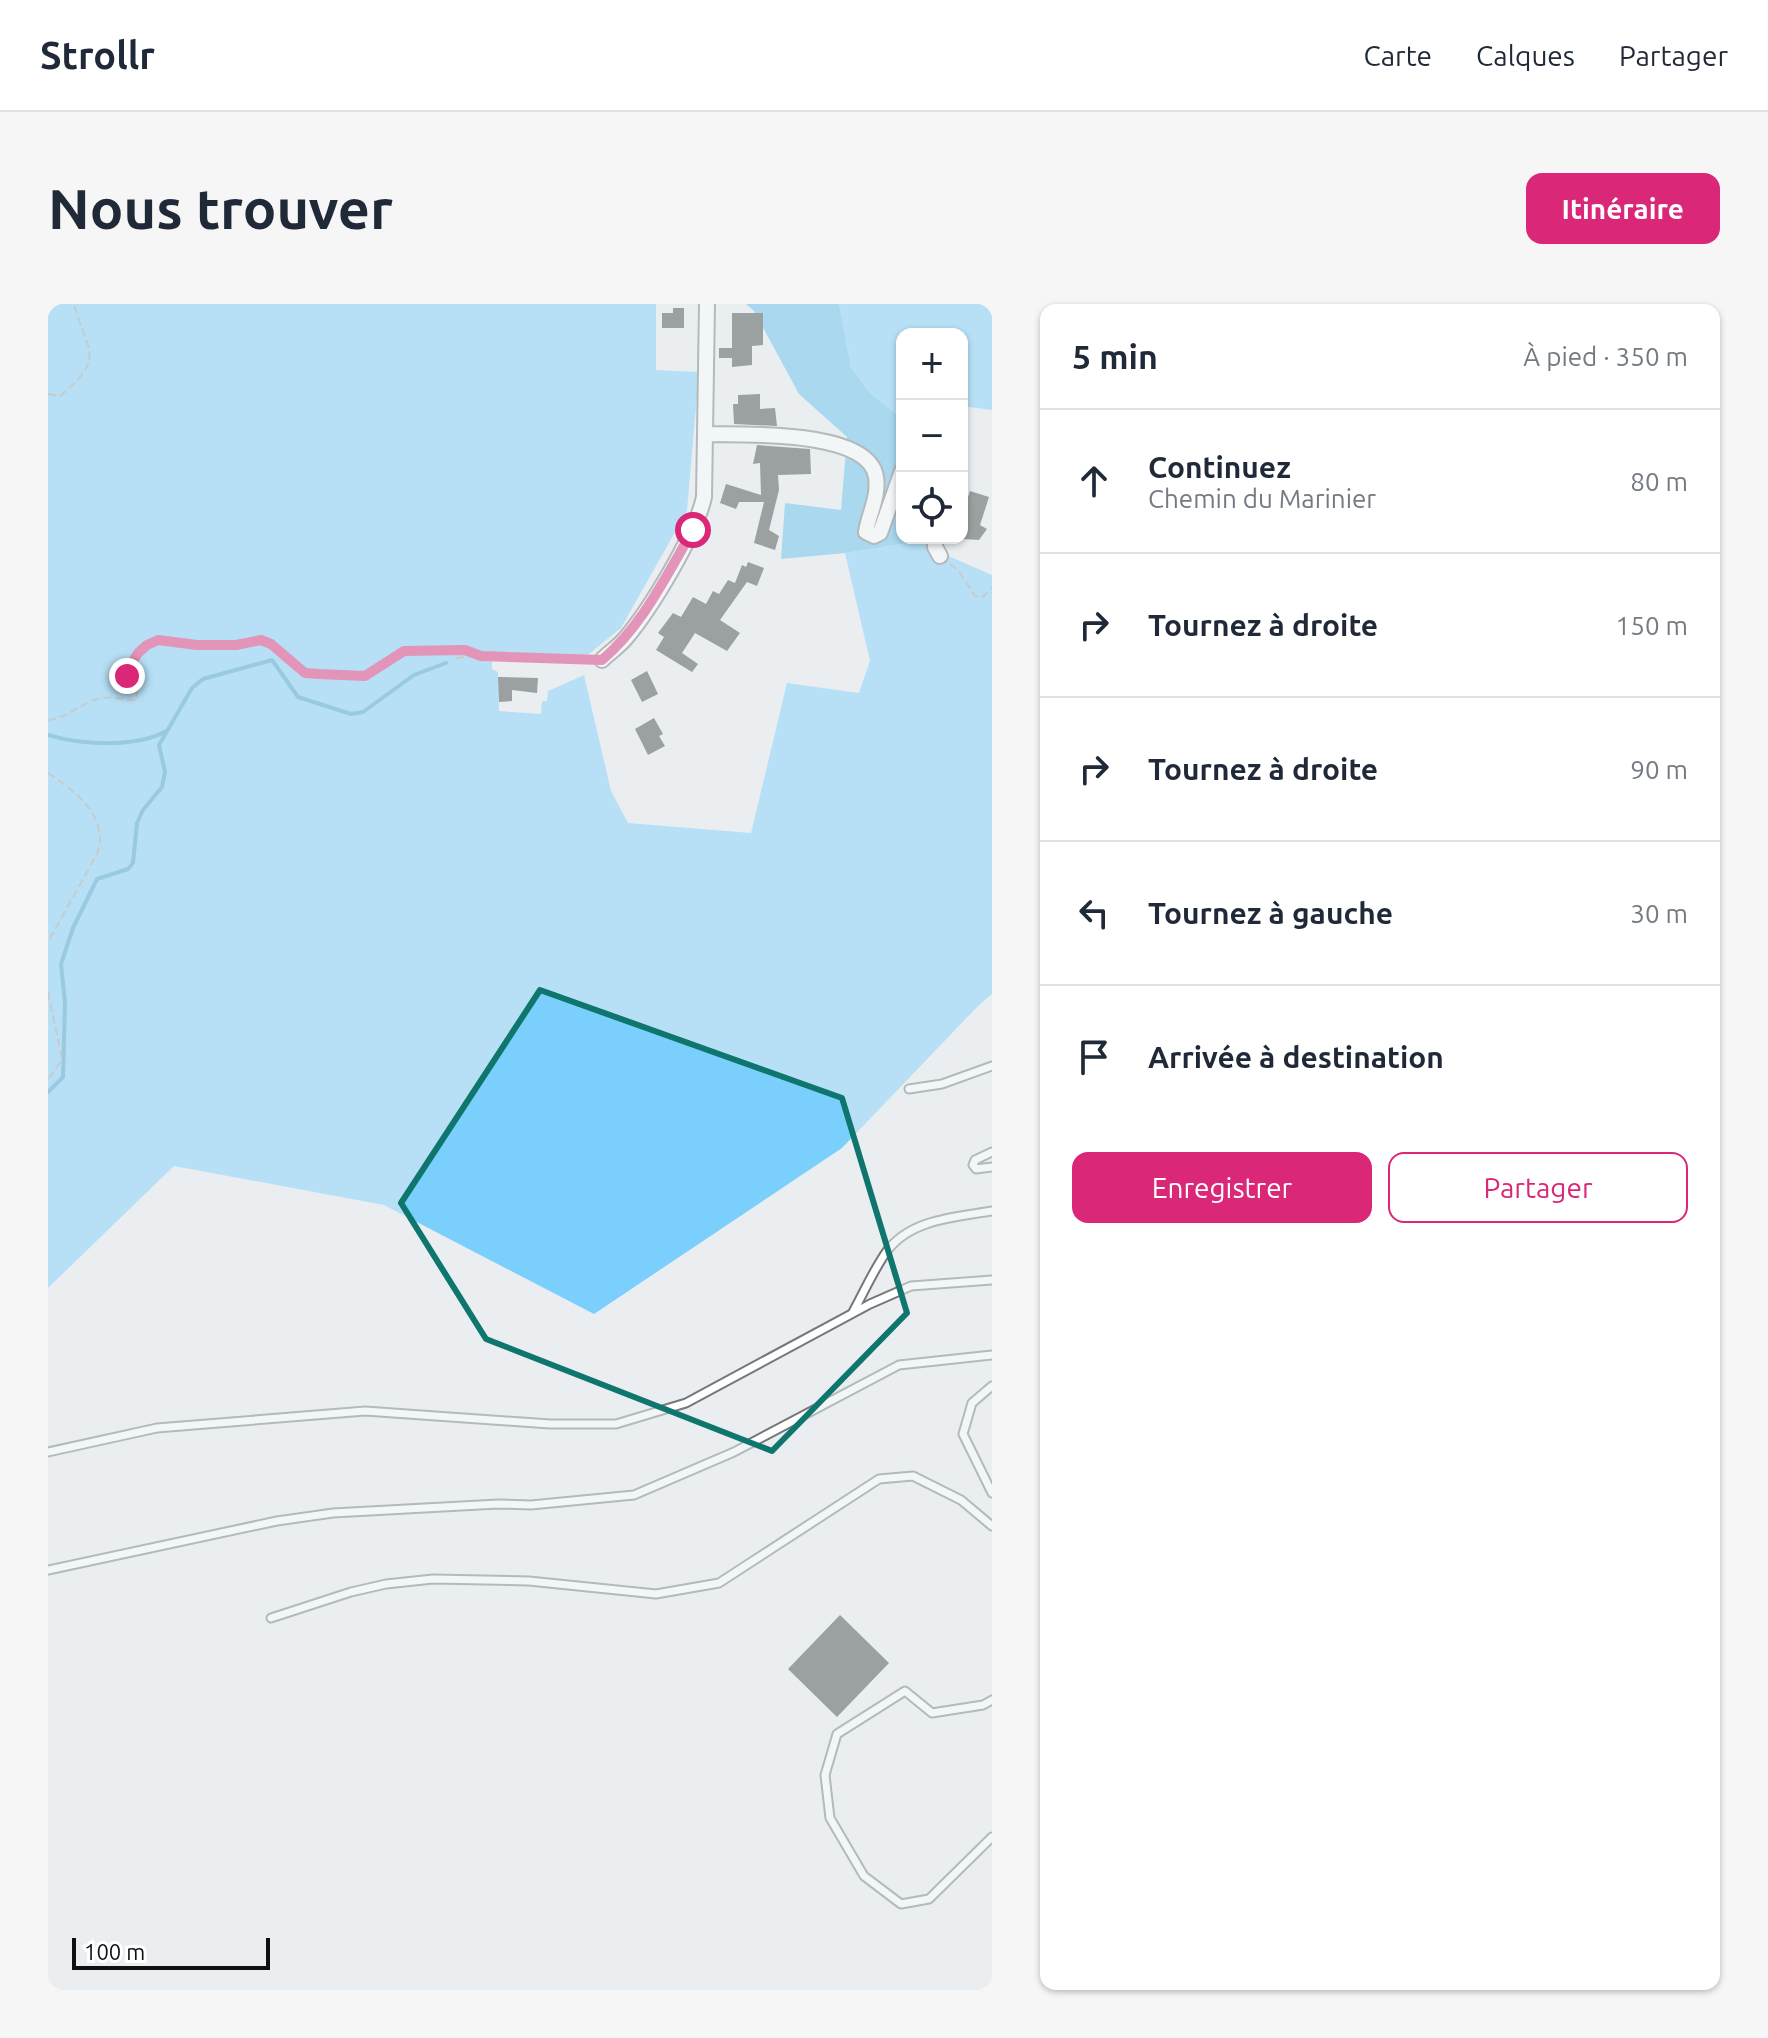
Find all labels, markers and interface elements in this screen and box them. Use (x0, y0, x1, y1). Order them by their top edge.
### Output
text: Strollr (40, 34, 155, 76)
text: Carte (1363, 40, 1432, 71)
text: Calques (1476, 40, 1575, 71)
text: Partager (1619, 40, 1728, 71)
button: Itinéraire (1526, 173, 1720, 244)
text: Nous trouver (48, 177, 393, 240)
map controls (896, 328, 968, 544)
button: + (896, 328, 968, 400)
text: 5 min (1072, 337, 1158, 375)
text: À pied · 350 m (1523, 342, 1688, 371)
button: − (896, 400, 968, 472)
text: Continuez (1148, 450, 1291, 484)
icon: ahead (1072, 459, 1116, 503)
text: 80 m (1630, 467, 1688, 496)
button: locate (896, 472, 968, 544)
text: Chemin du Marinier (1148, 484, 1376, 513)
route start (675, 512, 711, 548)
icon: right (1072, 603, 1116, 647)
text: Tournez à droite (1148, 608, 1378, 642)
text: 150 m (1616, 611, 1688, 640)
route end (109, 658, 145, 694)
icon: right (1072, 747, 1116, 791)
text: Tournez à droite (1148, 752, 1378, 786)
text: 90 m (1630, 755, 1688, 784)
icon: left (1072, 891, 1116, 935)
text: Tournez à gauche (1148, 896, 1393, 930)
text: 30 m (1630, 899, 1688, 928)
icon: arrive (1072, 1035, 1116, 1079)
text: Arrivée à destination (1148, 1040, 1444, 1074)
button: Enregistrer (1072, 1152, 1372, 1223)
button: Partager (1388, 1152, 1688, 1223)
scale bar (72, 1934, 270, 1970)
text: 100 m (84, 1939, 145, 1964)

